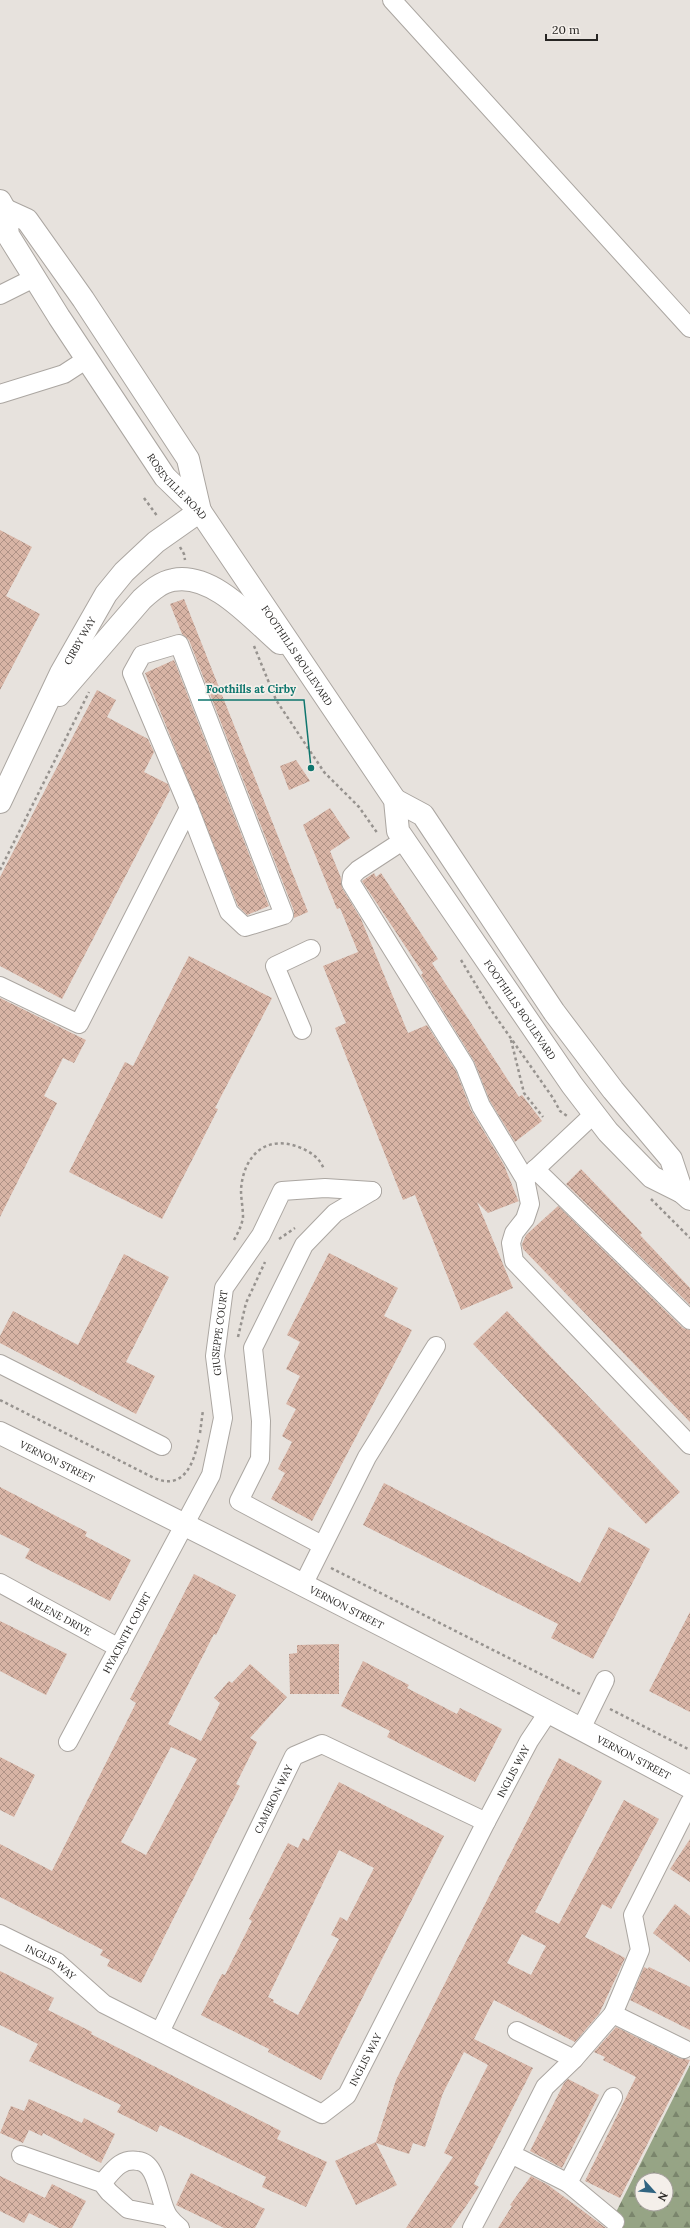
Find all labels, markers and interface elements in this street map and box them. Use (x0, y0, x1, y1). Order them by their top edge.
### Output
scale bar (546, 16, 597, 42)
text: 20 m (552, 22, 580, 37)
street label: ROSEVILLE ROAD (145, 451, 210, 522)
street label: FOOTHILLS BOULEVARD (259, 603, 336, 708)
street label: CIRBY WAY (61, 614, 99, 667)
callout: Foothills at Cirby (198, 677, 304, 700)
text: Foothills at Cirby (206, 682, 297, 696)
street label: FOOTHILLS BOULEVARD (482, 957, 559, 1062)
street label: GIUSEPPE COURT (208, 1289, 230, 1377)
street label: VERNON STREET (17, 1437, 98, 1486)
street label: VERNON STREET (306, 1582, 387, 1632)
street label: HYACINTH COURT (100, 1589, 154, 1675)
street label: ARLENE DRIVE (25, 1592, 94, 1638)
street label: VERNON STREET (594, 1732, 674, 1782)
street label: INGLIS WAY (494, 1742, 533, 1800)
street label: CAMERON WAY (251, 1762, 296, 1835)
street label: INGLIS WAY (23, 1941, 79, 1983)
street label: INGLIS WAY (346, 2030, 384, 2088)
north arrow (634, 2172, 674, 2212)
text: N (655, 2190, 671, 2204)

